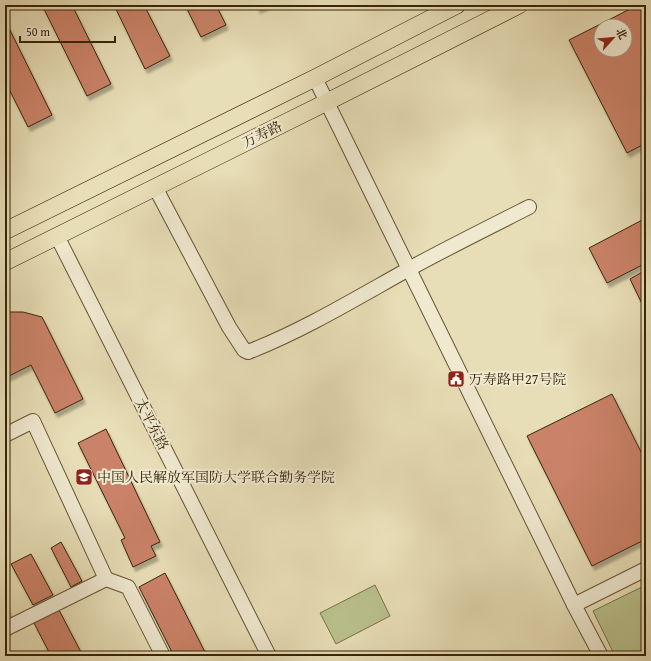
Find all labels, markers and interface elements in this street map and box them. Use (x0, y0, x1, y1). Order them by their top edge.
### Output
scale bar (20, 18, 115, 44)
north arrow (593, 18, 633, 58)
text: 50 m (26, 23, 50, 40)
text: 北 (612, 25, 632, 42)
street label: 万寿路 (239, 116, 285, 152)
public building icon: 万寿路甲27号院 (446, 369, 466, 389)
place label: 万寿路甲27号院 (469, 369, 566, 389)
street label: 太平东路 (130, 395, 174, 453)
school or university icon: 中国人民解放军国防大学联合勤务学院 (74, 467, 94, 487)
place label: 中国人民解放军国防大学联合勤务学院 (97, 467, 335, 487)

